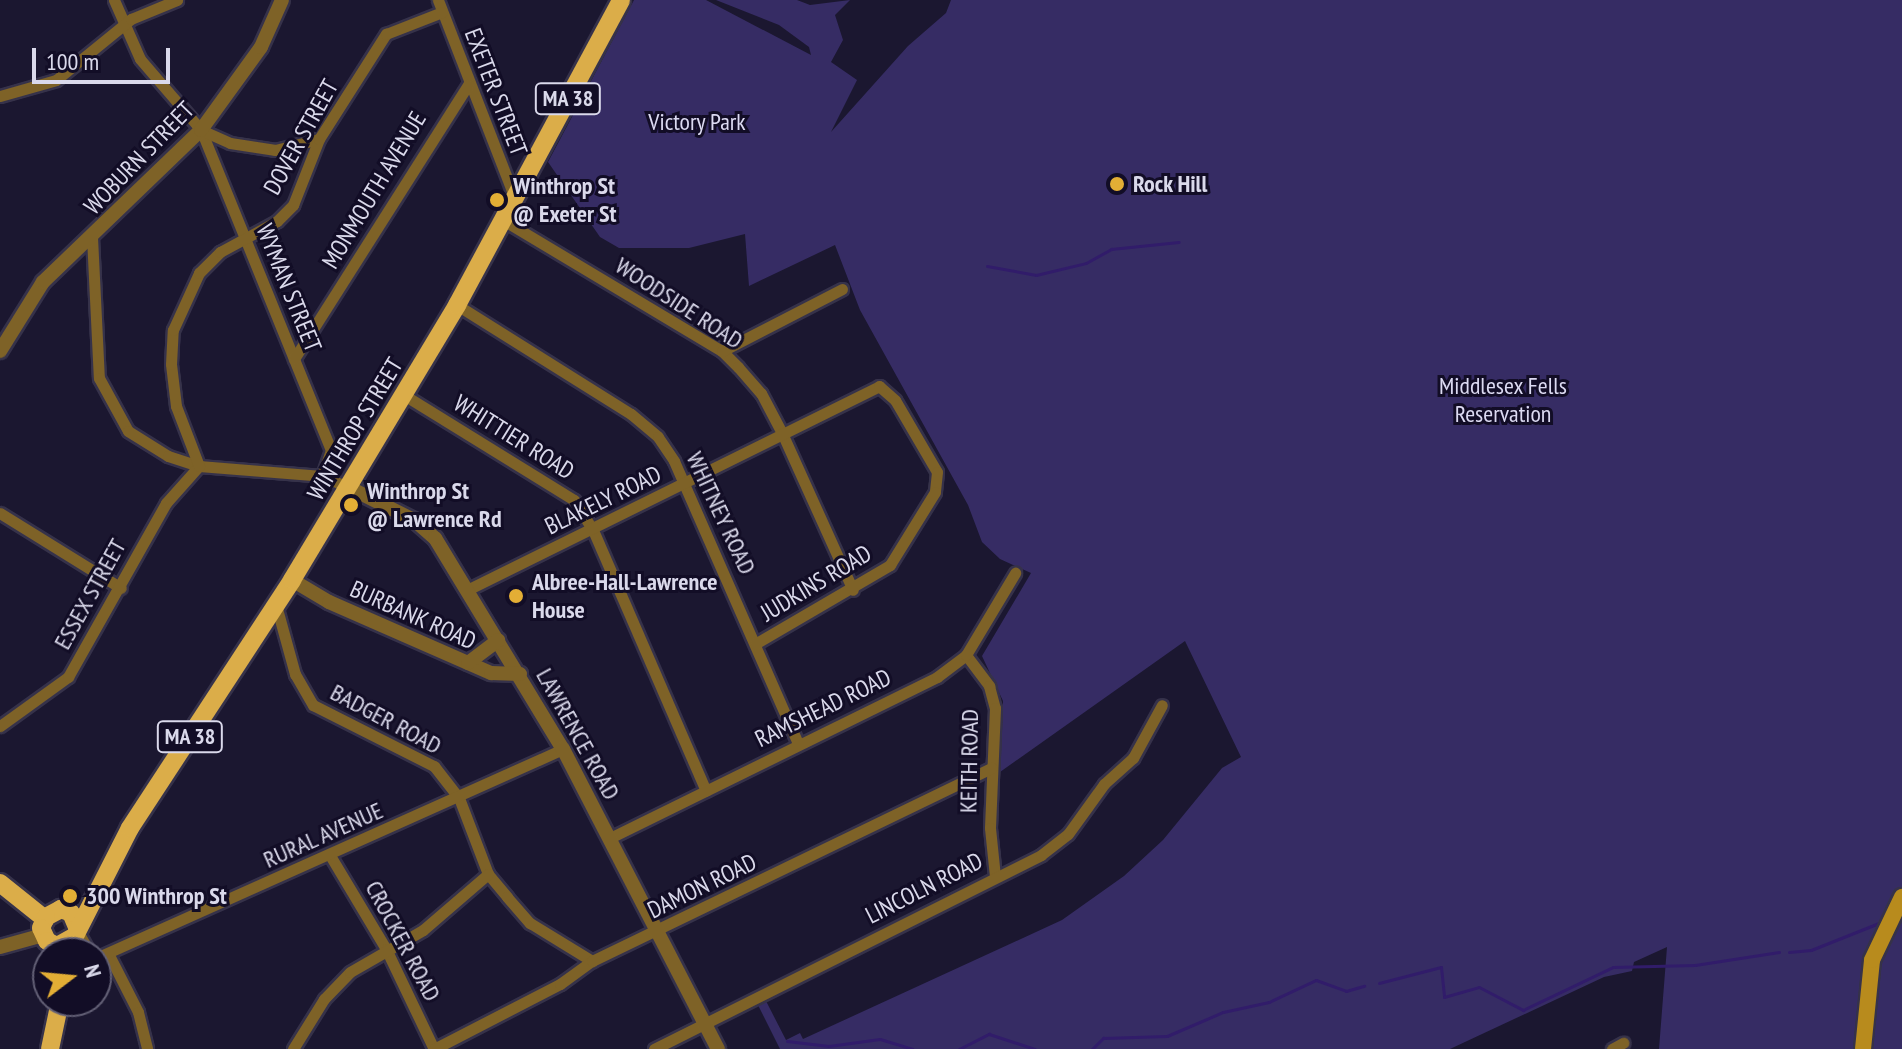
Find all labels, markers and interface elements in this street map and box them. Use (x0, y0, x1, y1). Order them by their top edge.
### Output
street label: EXETER STREET (459, 24, 533, 160)
scale bar (36, 32, 174, 82)
text: 100 m (46, 46, 99, 77)
street label: DOVER STREET (258, 74, 344, 200)
road number: MA 38 (534, 81, 602, 117)
street label: WOBURN STREET (78, 95, 200, 221)
street label: MONMOUTH AVENUE (316, 106, 432, 274)
park label: Victory Park (648, 108, 746, 136)
place label: Rock Hill (1133, 170, 1208, 198)
place label: Winthrop St @ Exeter St (513, 172, 616, 228)
marker: Rock Hill (1108, 175, 1126, 193)
marker: Winthrop St @ Exeter St (488, 191, 506, 209)
street label: WYMAN STREET (250, 220, 328, 356)
street label: WOODSIDE ROAD (610, 251, 748, 355)
street label: WINTHROP STREET (301, 352, 409, 506)
park label: Middlesex Fells Reservation (1439, 372, 1567, 428)
street label: WHITTIER ROAD (448, 389, 580, 485)
street label: WHITNEY ROAD (680, 447, 762, 579)
street label: BLAKELY ROAD (540, 459, 666, 541)
place label: Winthrop St @ Lawrence Rd (367, 477, 502, 533)
marker: Winthrop St @ Lawrence Rd (342, 496, 360, 514)
street label: ESSEX STREET (48, 534, 132, 654)
street label: JUDKINS ROAD (755, 539, 877, 627)
place label: Albree-Hall-Lawrence House (532, 568, 718, 624)
street label: BURBANK ROAD (345, 574, 481, 656)
marker: Albree-Hall-Lawrence House (507, 587, 525, 605)
street label: LAWRENCE ROAD (530, 663, 626, 805)
street label: RAMSHEAD ROAD (750, 663, 896, 753)
street label: BADGER ROAD (326, 678, 446, 760)
street label: KEITH ROAD (954, 709, 984, 813)
road number: MA 38 (156, 719, 224, 755)
street label: RURAL AVENUE (258, 796, 388, 874)
street label: LINCOLN ROAD (861, 846, 987, 930)
street label: DAMON ROAD (643, 847, 761, 925)
street label: CROCKER ROAD (359, 876, 447, 1006)
place label: 300 Winthrop St (86, 882, 227, 910)
marker: 300 Winthrop St (61, 887, 79, 905)
north arrow (32, 937, 112, 1017)
text: N (78, 961, 108, 981)

